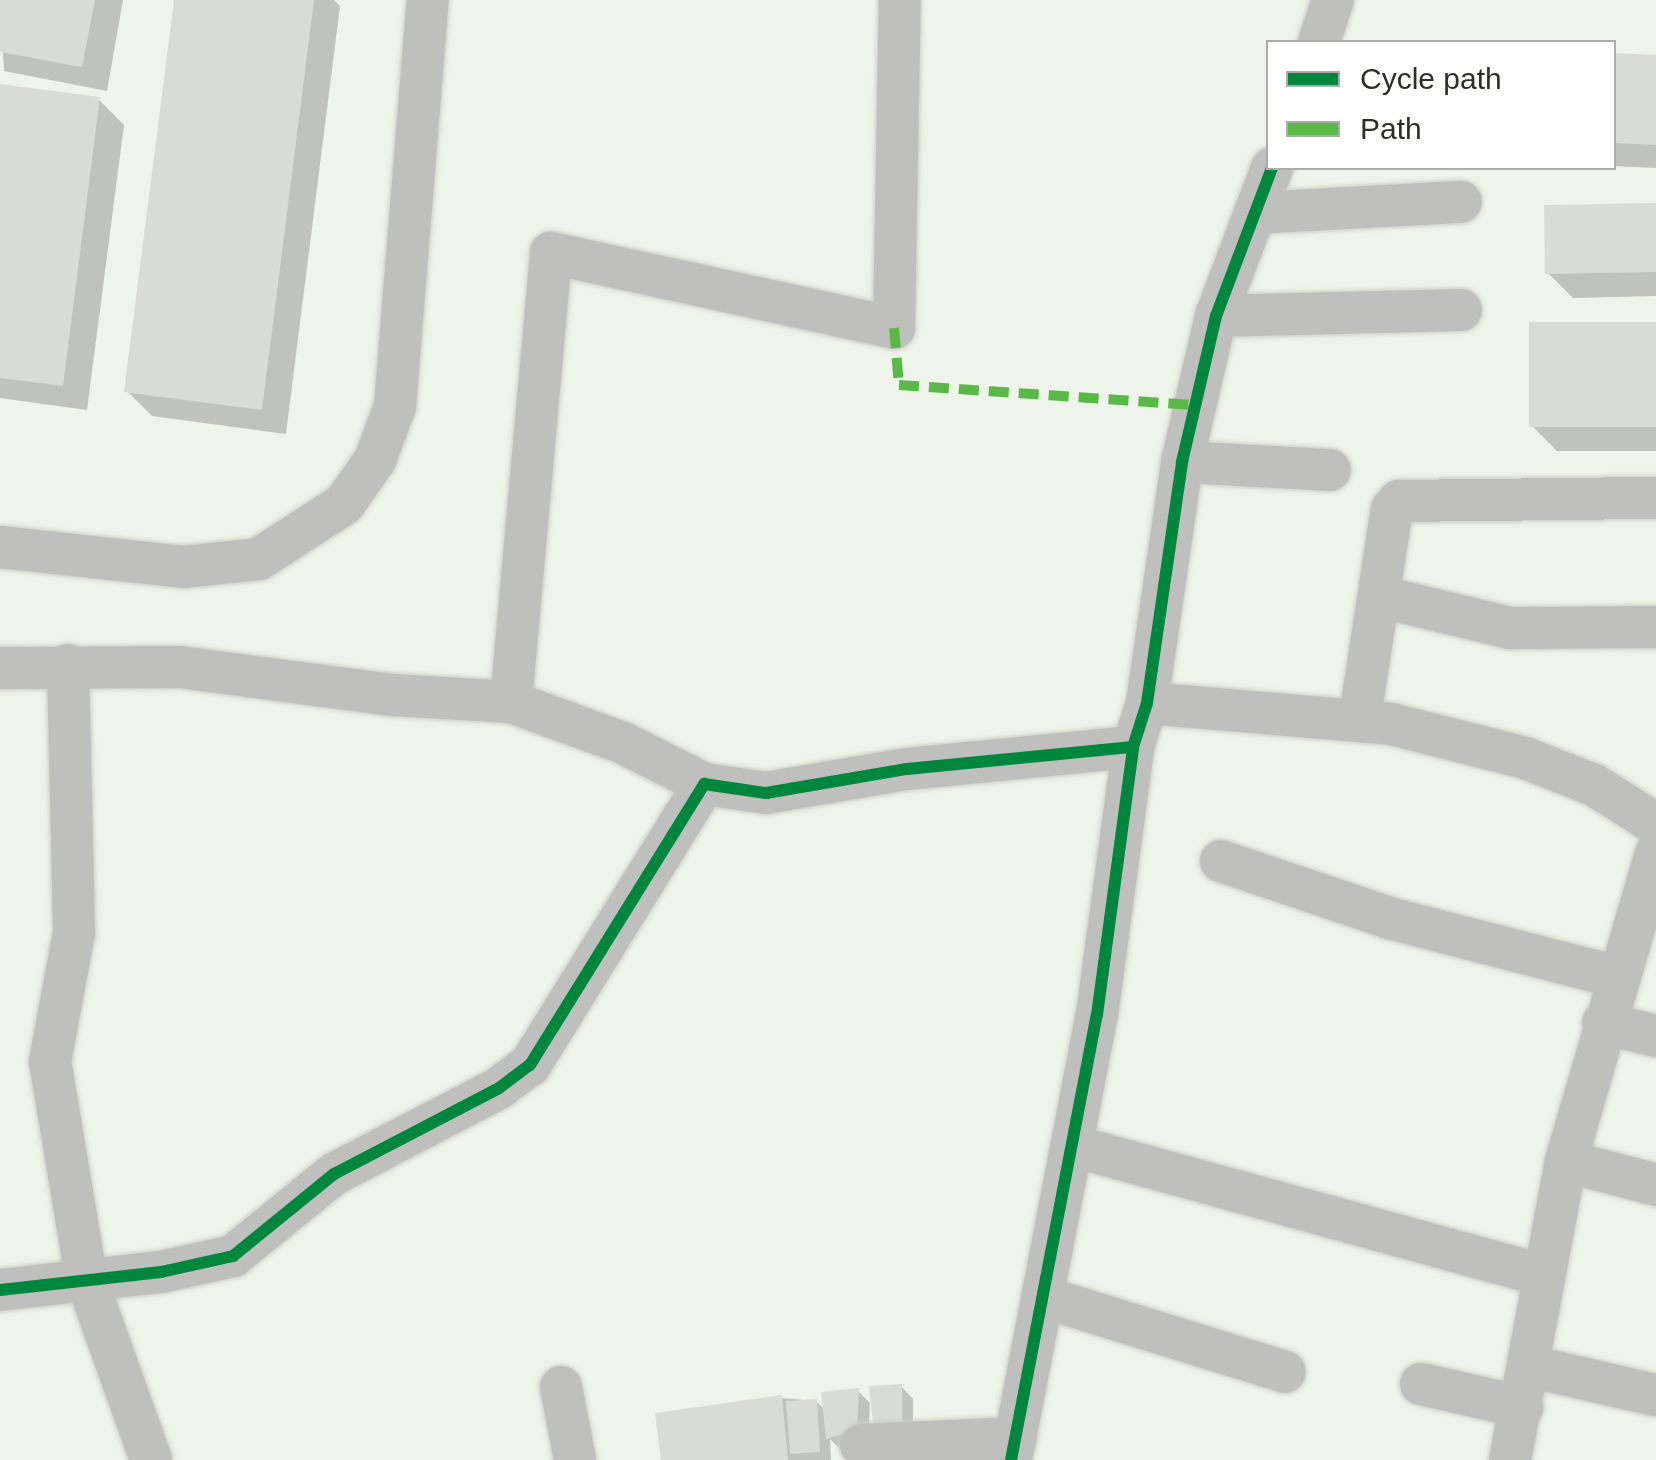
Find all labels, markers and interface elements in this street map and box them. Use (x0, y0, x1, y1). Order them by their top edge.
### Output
legend (1266, 40, 1616, 170)
text: Cycle path (1360, 62, 1502, 95)
text: Path (1360, 112, 1422, 145)

